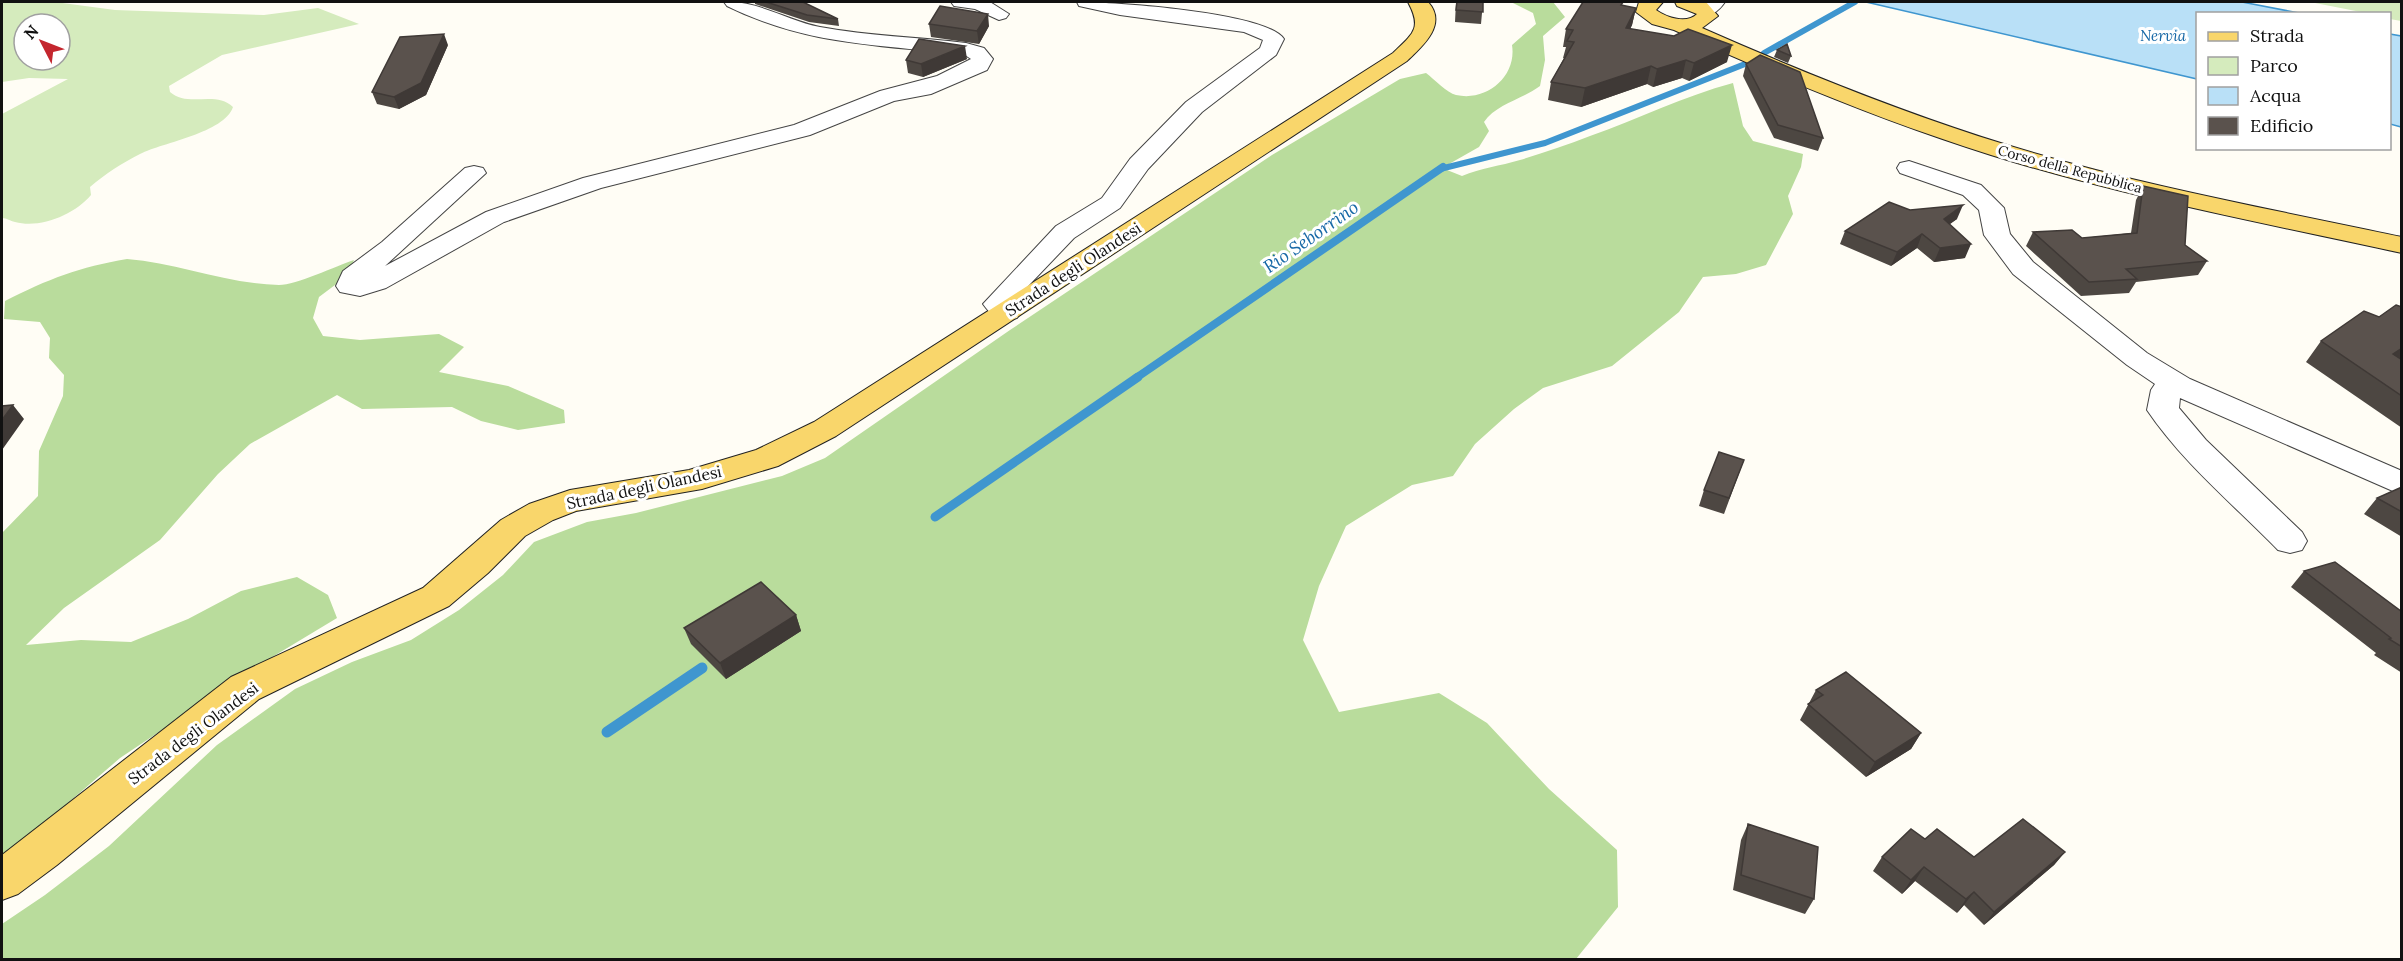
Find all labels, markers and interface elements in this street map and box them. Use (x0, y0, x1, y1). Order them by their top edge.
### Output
north arrow (12, 12, 72, 72)
legend (2196, 12, 2391, 150)
text: N (19, 21, 42, 43)
text: Strada (2250, 24, 2304, 47)
water label: Nervia (2140, 26, 2187, 45)
text: Parco (2250, 54, 2298, 77)
text: Acqua (2249, 84, 2301, 107)
text: Edificio (2250, 114, 2313, 137)
street label: Corso della Repubblica (1996, 141, 2144, 197)
water label: Rio Seborrino (1259, 195, 1363, 278)
street label: Strada degli Olandesi (1001, 218, 1145, 320)
street label: Strada degli Olandesi (565, 461, 723, 513)
street label: Strada degli Olandesi (124, 677, 262, 789)

